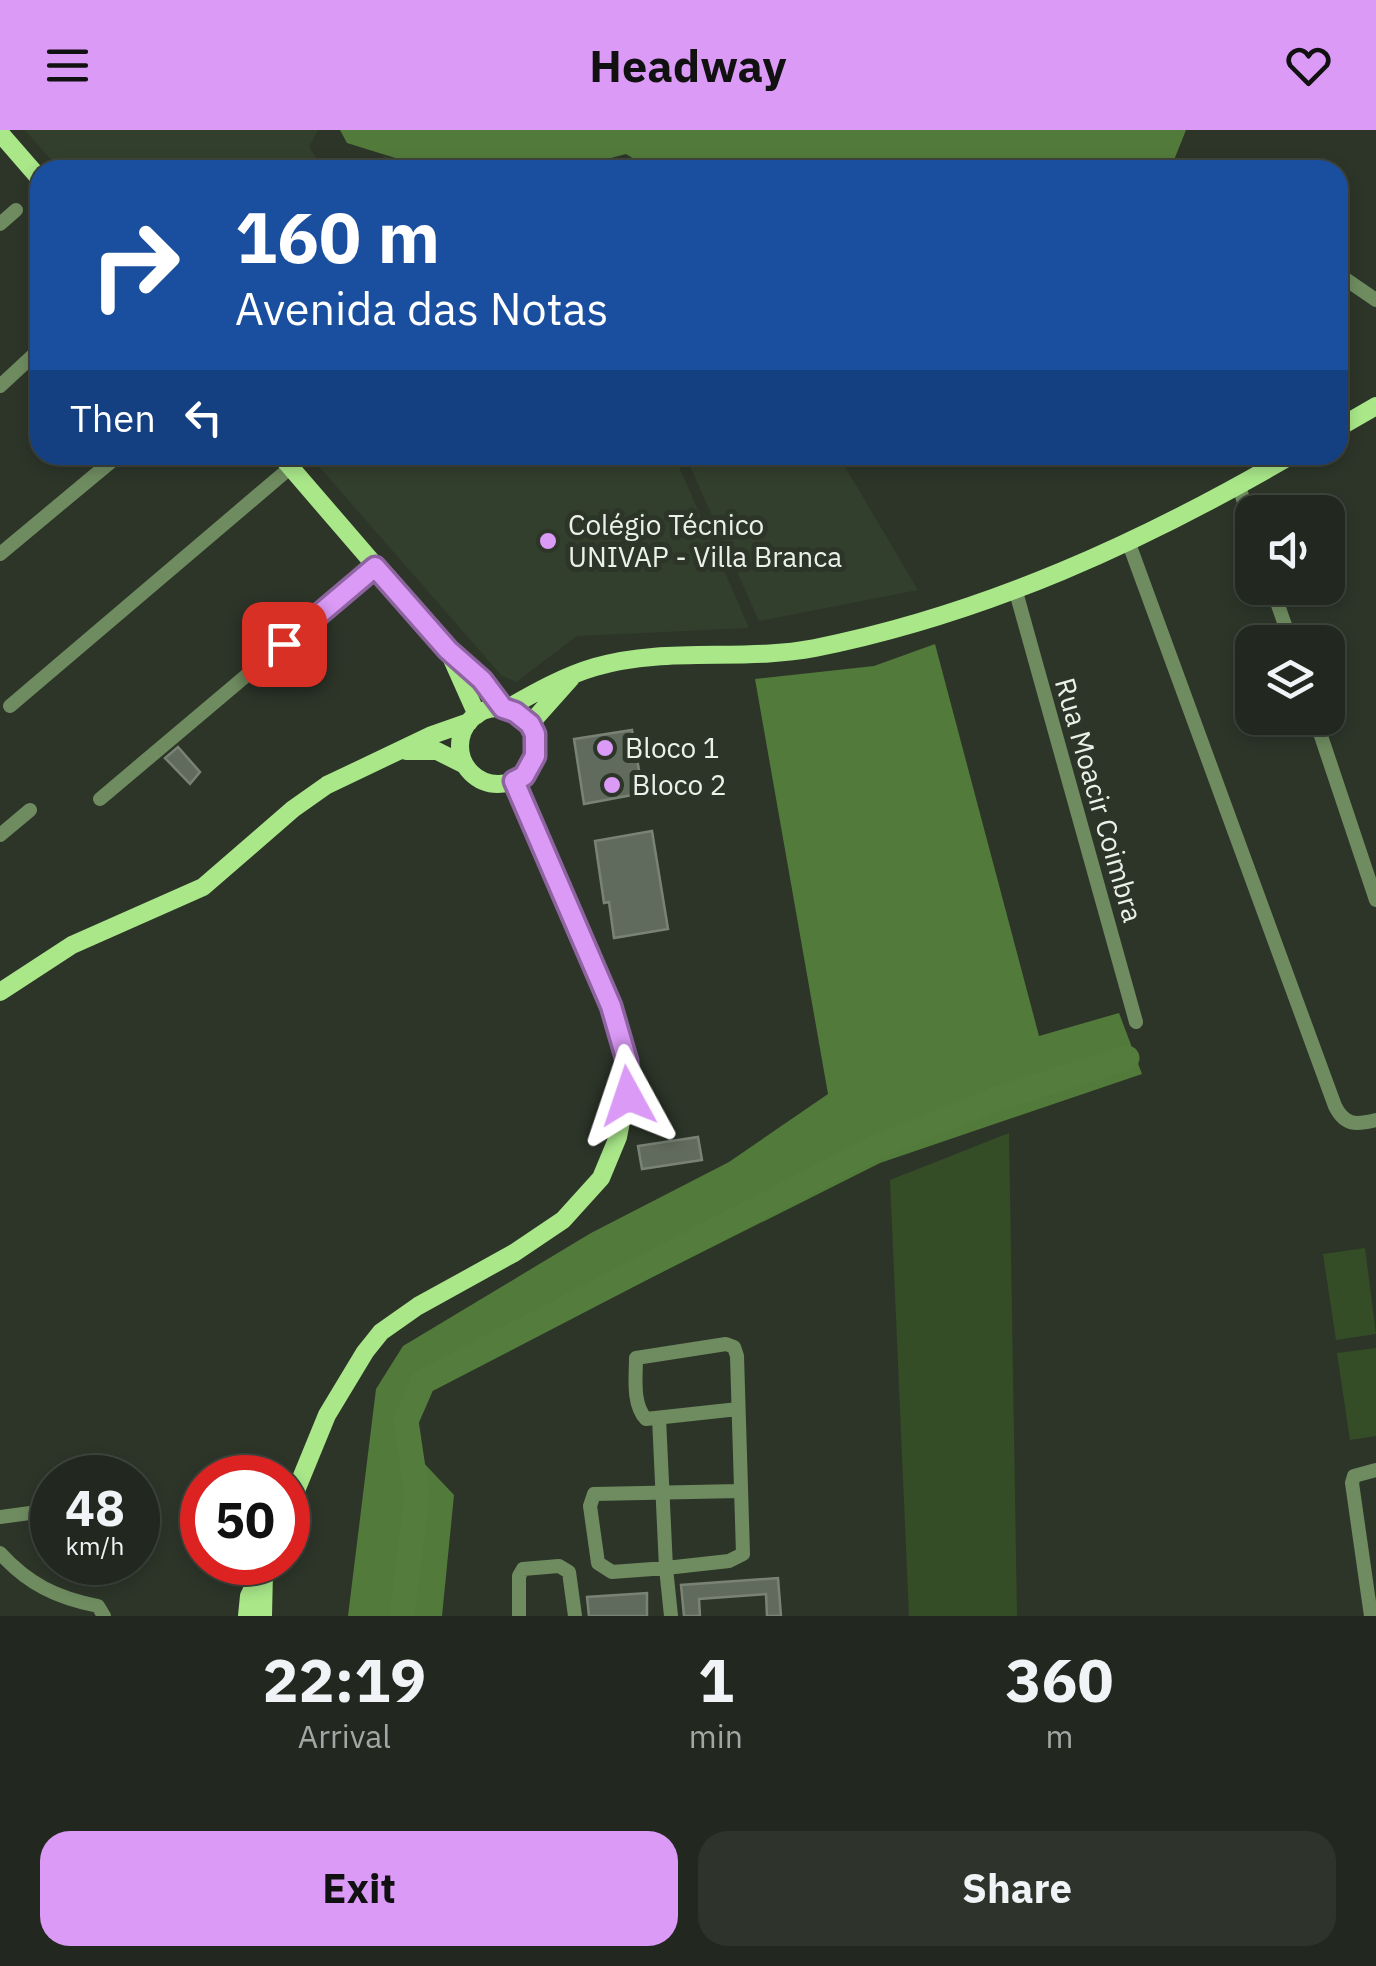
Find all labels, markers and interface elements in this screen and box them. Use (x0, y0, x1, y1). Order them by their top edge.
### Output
text: Headway (589, 36, 787, 94)
icon: menu (40, 38, 95, 93)
icon: heart (1281, 38, 1336, 93)
text: 160 m (235, 191, 440, 282)
icon: right (70, 200, 200, 330)
text: Avenida das Notas (235, 279, 608, 337)
icon: left (176, 390, 231, 445)
text: Then (70, 393, 156, 442)
map controls (1235, 495, 1345, 735)
button: sound (1235, 495, 1345, 605)
place label: Colégio Técnico UNIVAP - Villa Branca (568, 506, 842, 575)
marker: Colégio Técnico UNIVAP - Villa Branca (537, 530, 559, 552)
pin (242, 602, 327, 687)
icon: arrive (257, 617, 312, 672)
button: layers (1235, 625, 1345, 735)
street label: Rua Moacir Coimbra (1047, 673, 1152, 926)
place label: Bloco 1 (625, 729, 720, 766)
marker: Bloco 1 (594, 737, 616, 759)
place label: Bloco 2 (632, 766, 727, 803)
marker: Bloco 2 (601, 774, 623, 796)
position arrow (576, 1044, 680, 1148)
speed limit sign: 50 (180, 1455, 310, 1585)
text: 48 (65, 1475, 125, 1540)
text: km/h (66, 1529, 124, 1562)
text: 22:19 (263, 1640, 426, 1719)
text: 1 (698, 1640, 734, 1719)
text: 360 (1005, 1640, 1113, 1719)
text: Arrival (298, 1715, 391, 1757)
text: min (689, 1715, 743, 1757)
text: m (1046, 1715, 1073, 1757)
button: Exit (40, 1831, 678, 1946)
button: Share (698, 1831, 1336, 1946)

